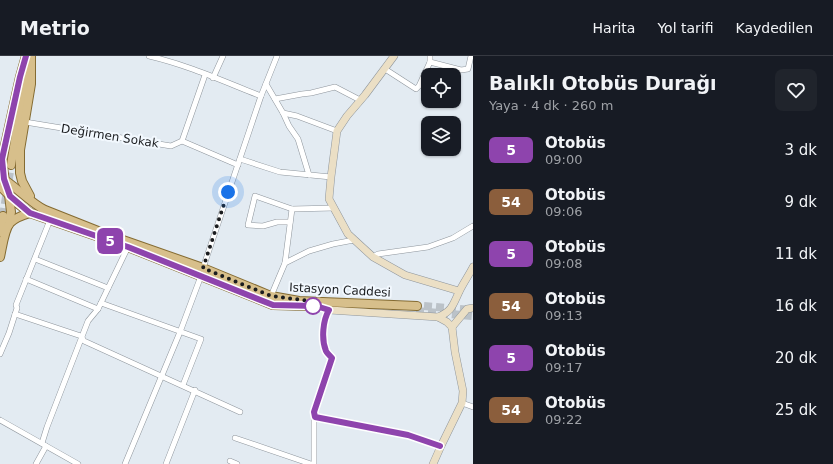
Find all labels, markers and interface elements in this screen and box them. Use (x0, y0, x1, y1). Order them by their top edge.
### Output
text: Metrio (20, 17, 90, 39)
text: Harita (593, 20, 635, 36)
text: Yol tarifi (657, 20, 714, 36)
text: Kaydedilen (736, 20, 813, 36)
map controls (421, 68, 461, 156)
button: locate (421, 68, 461, 108)
button: heart (775, 69, 817, 111)
text: Balıklı Otobüs Durağı (489, 72, 717, 94)
text: Yaya · 4 dk · 260 m (489, 98, 613, 113)
button: layers (421, 116, 461, 156)
street label: Değirmen Sokak (60, 121, 160, 151)
text: Otobüs (545, 134, 606, 152)
text: 3 dk (784, 141, 817, 159)
text: 5 (506, 142, 516, 158)
text: 09:00 (545, 152, 582, 167)
your location (218, 182, 238, 202)
text: Otobüs (545, 186, 606, 204)
text: 9 dk (784, 193, 817, 211)
text: 54 (501, 194, 521, 210)
text: 09:06 (545, 204, 582, 219)
line badge: 5 (97, 228, 123, 254)
text: 5 (105, 233, 115, 249)
text: Otobüs (545, 238, 606, 256)
text: 11 dk (775, 245, 817, 263)
text: 5 (506, 246, 516, 262)
text: 09:08 (545, 256, 582, 271)
street label: Istasyon Caddesi (289, 280, 391, 300)
text: Otobüs (545, 290, 606, 308)
unlabelled marker (304, 297, 322, 315)
text: 16 dk (775, 297, 817, 315)
text: 54 (501, 298, 521, 314)
text: 09:13 (545, 308, 582, 323)
text: Otobüs (545, 342, 606, 360)
text: 20 dk (775, 349, 817, 367)
text: 5 (506, 350, 516, 366)
text: 09:17 (545, 360, 582, 375)
text: Otobüs (545, 394, 606, 412)
text: 25 dk (775, 401, 817, 419)
text: 54 (501, 402, 521, 418)
text: 09:22 (545, 412, 582, 427)

